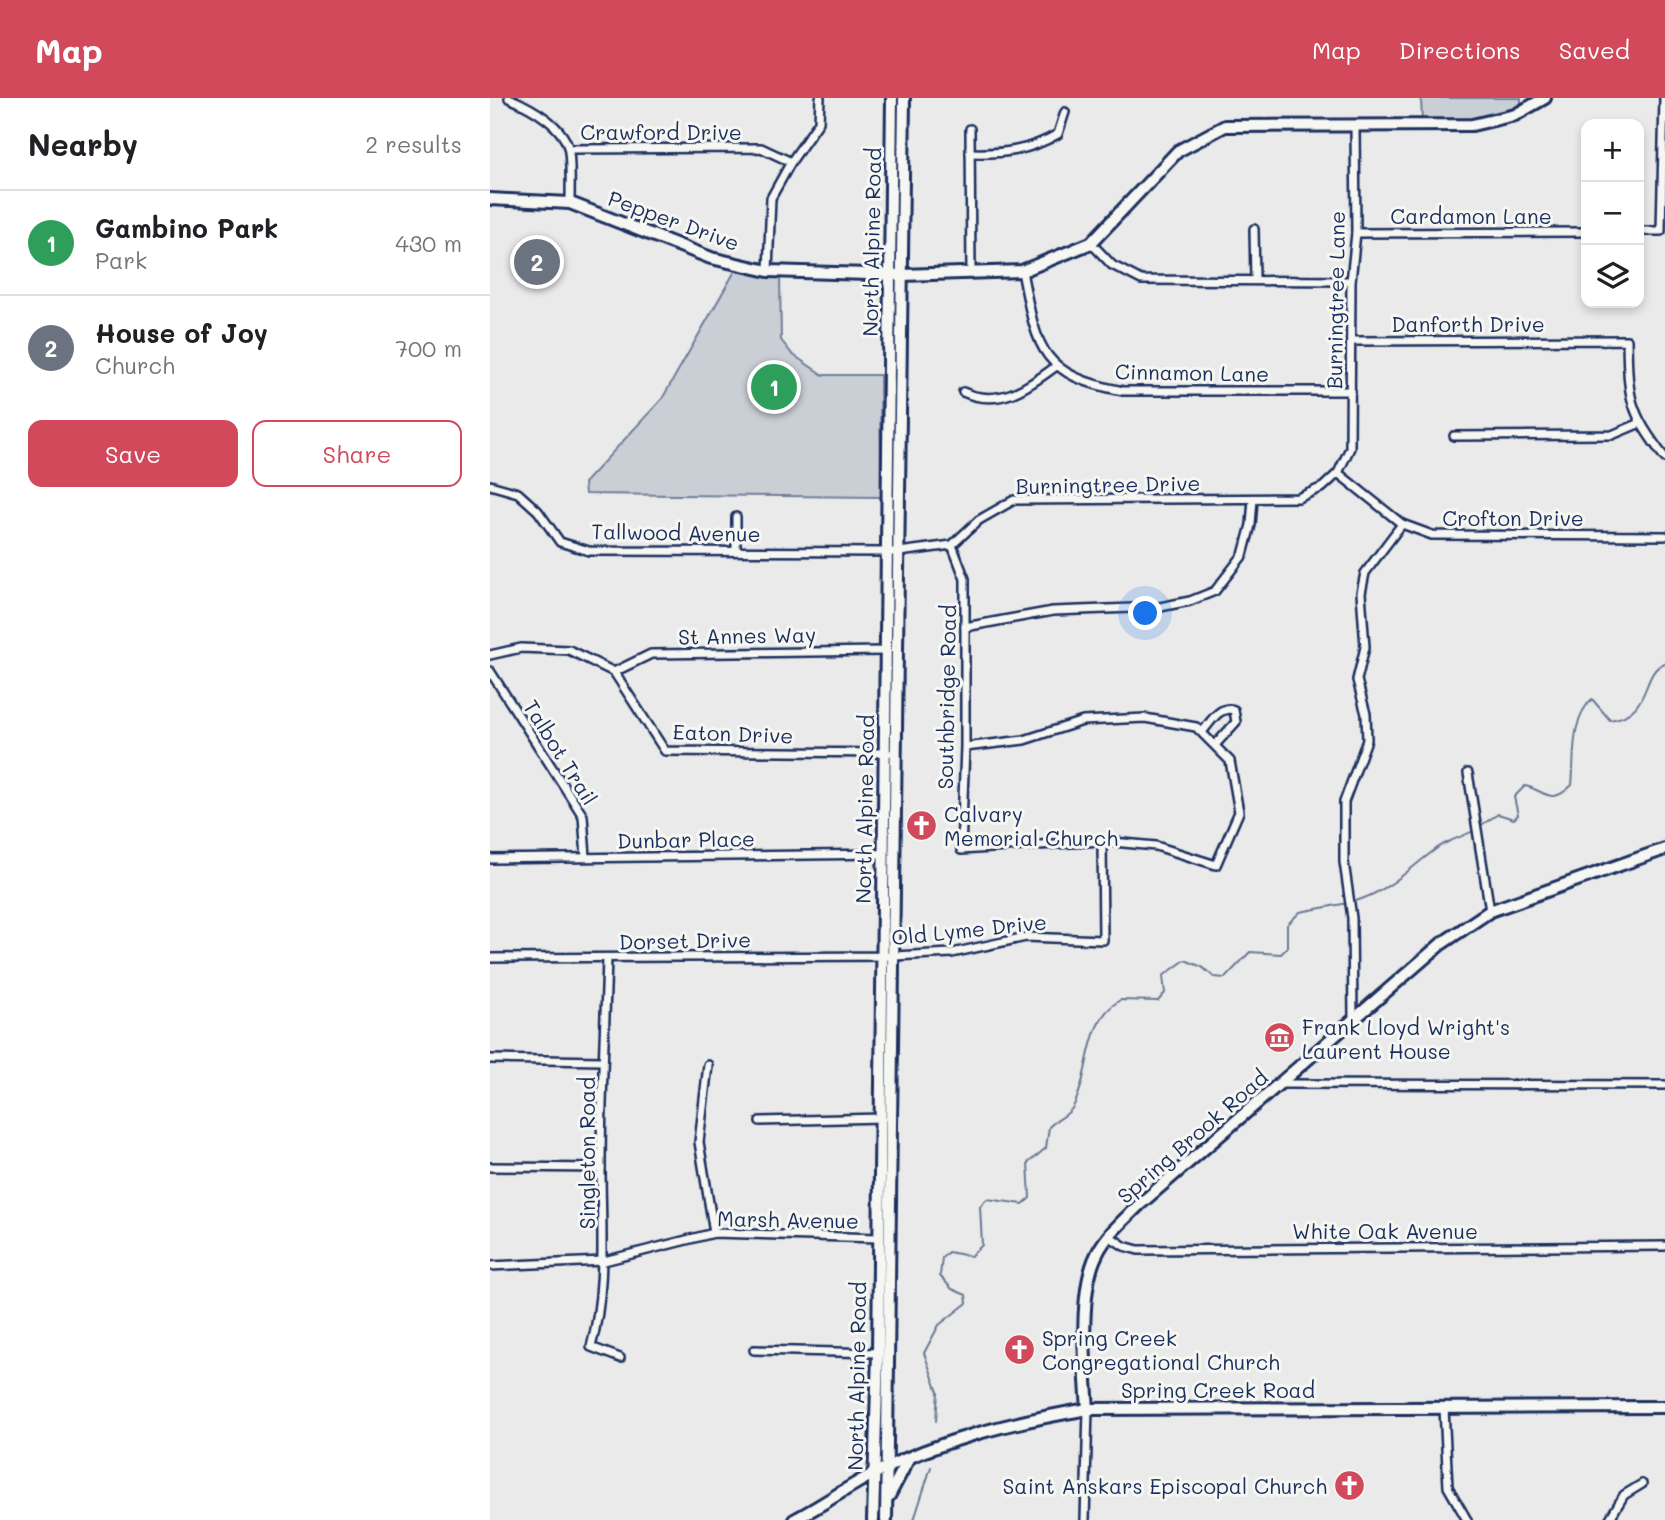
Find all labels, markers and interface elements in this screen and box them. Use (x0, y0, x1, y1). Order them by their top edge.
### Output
text: Map (35, 28, 103, 71)
text: Map (1312, 34, 1361, 65)
text: Directions (1399, 34, 1521, 65)
text: Saved (1559, 34, 1630, 65)
street label: Crawford Drive (580, 118, 742, 145)
map controls (1581, 119, 1644, 308)
button: + (1581, 119, 1644, 182)
text: Nearby (28, 124, 138, 164)
text: 2 results (365, 129, 462, 159)
street label: North Alpine Road (856, 147, 886, 337)
button: − (1581, 182, 1644, 245)
street label: Pepper Drive (605, 184, 743, 256)
street label: Cardamon Lane (1390, 202, 1552, 229)
text: Gambino Park (95, 211, 278, 245)
street label: Burningtree Lane (1320, 211, 1350, 389)
text: 1 (46, 228, 56, 258)
text: 430 m (395, 228, 462, 258)
pin: 2 (514, 236, 560, 288)
text: Park (95, 245, 147, 275)
button: layers (1581, 245, 1644, 308)
street label: Danforth Drive (1391, 310, 1545, 337)
text: House of Joy (95, 316, 268, 350)
text: 2 (45, 333, 57, 363)
text: 700 m (395, 333, 462, 363)
text: Church (95, 350, 175, 380)
street label: Cinnamon Lane (1115, 357, 1269, 387)
pin: 1 (751, 361, 797, 413)
button: Save (28, 420, 238, 487)
button: Share (252, 420, 462, 487)
street label: Burningtree Drive (1015, 469, 1201, 499)
street label: Crofton Drive (1442, 504, 1584, 531)
street label: Tallwood Avenue (591, 517, 761, 547)
your location (1128, 596, 1162, 630)
street label: Southbridge Road (931, 604, 961, 790)
street label: St Annes Way (678, 620, 816, 650)
street label: Talbot Trail (518, 694, 604, 810)
street label: North Alpine Road (849, 714, 879, 904)
street label: Eaton Drive (672, 717, 794, 749)
place label: Calvary Memorial Church (944, 800, 1118, 851)
church icon: Calvary Memorial Church (904, 808, 938, 842)
street label: Dunbar Place (617, 824, 755, 854)
street label: Old Lyme Drive (890, 907, 1048, 951)
street label: Dorset Drive (619, 925, 751, 955)
place label: Frank Lloyd Wright's Laurent House (1302, 1013, 1510, 1064)
museum icon: Frank Lloyd Wright's Laurent House (1262, 1021, 1296, 1055)
street label: Spring Brook Road (1111, 1063, 1273, 1209)
street label: Singleton Road (573, 1077, 600, 1229)
street label: Marsh Avenue (717, 1204, 859, 1234)
street label: White Oak Avenue (1292, 1217, 1478, 1244)
street label: North Alpine Road (841, 1281, 871, 1471)
place label: Spring Creek Congregational Church (1042, 1324, 1280, 1375)
church icon: Spring Creek Congregational Church (1002, 1332, 1036, 1366)
street label: Spring Creek Road (1121, 1376, 1315, 1403)
church icon: Saint Anskars Episcopal Church (1333, 1468, 1367, 1502)
place label: Saint Anskars Episcopal Church (1002, 1472, 1327, 1499)

